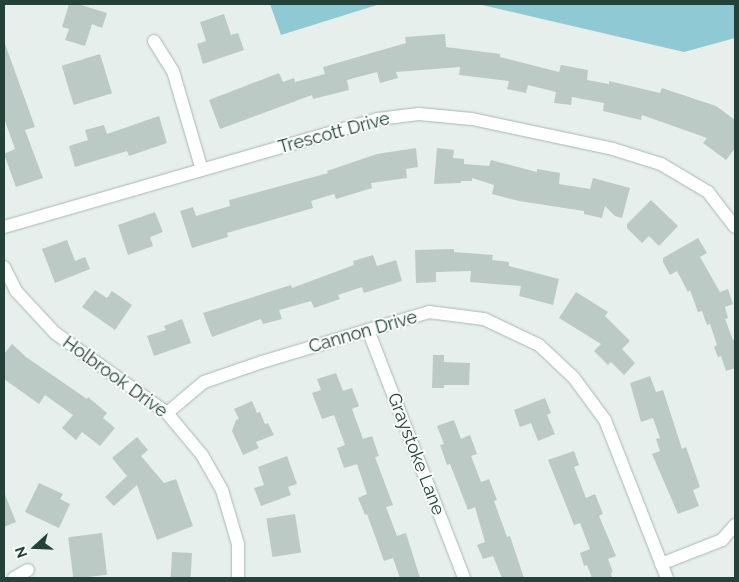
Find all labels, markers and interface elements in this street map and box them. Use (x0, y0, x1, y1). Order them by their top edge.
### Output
street label: Trescott Drive (276, 108, 392, 158)
street label: Cannon Drive (306, 306, 420, 358)
street label: Holbrook Drive (58, 332, 172, 422)
street label: Graystoke Lane (383, 390, 449, 518)
north arrow (10, 522, 60, 572)
text: N (12, 544, 30, 560)

